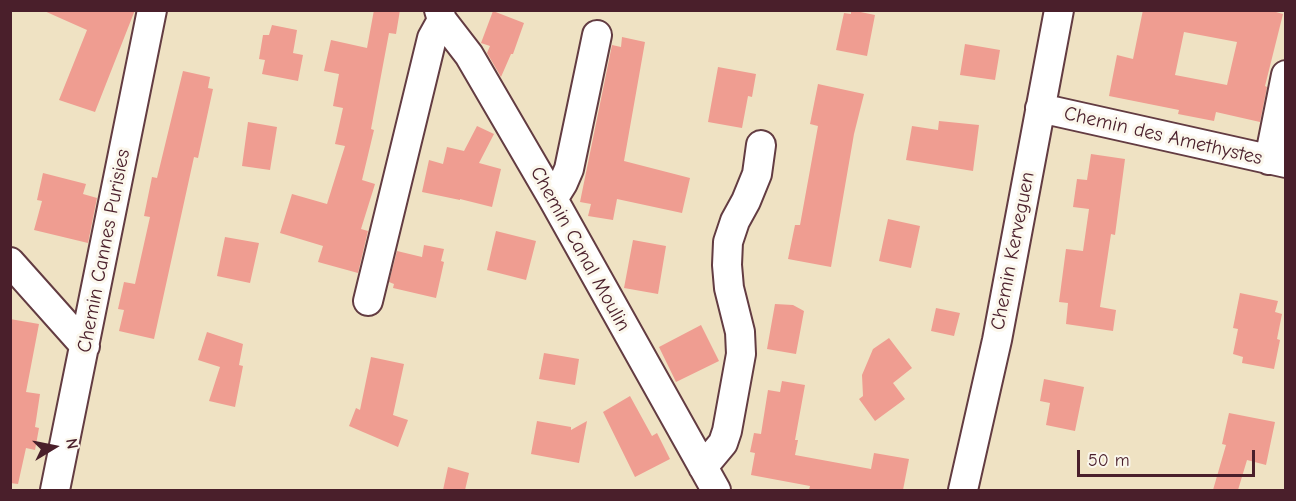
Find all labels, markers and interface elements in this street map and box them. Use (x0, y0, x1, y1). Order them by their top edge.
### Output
street label: Chemin des Amethystes (1061, 101, 1265, 171)
street label: Chemin Cannes Purisies (73, 147, 135, 355)
street label: Chemin Canal Moulin (525, 163, 635, 335)
street label: Chemin Kerveguen (986, 170, 1040, 332)
north arrow (24, 417, 84, 477)
text: N (62, 437, 81, 451)
scale bar (1080, 438, 1258, 476)
text: 50 m (1088, 450, 1130, 471)

